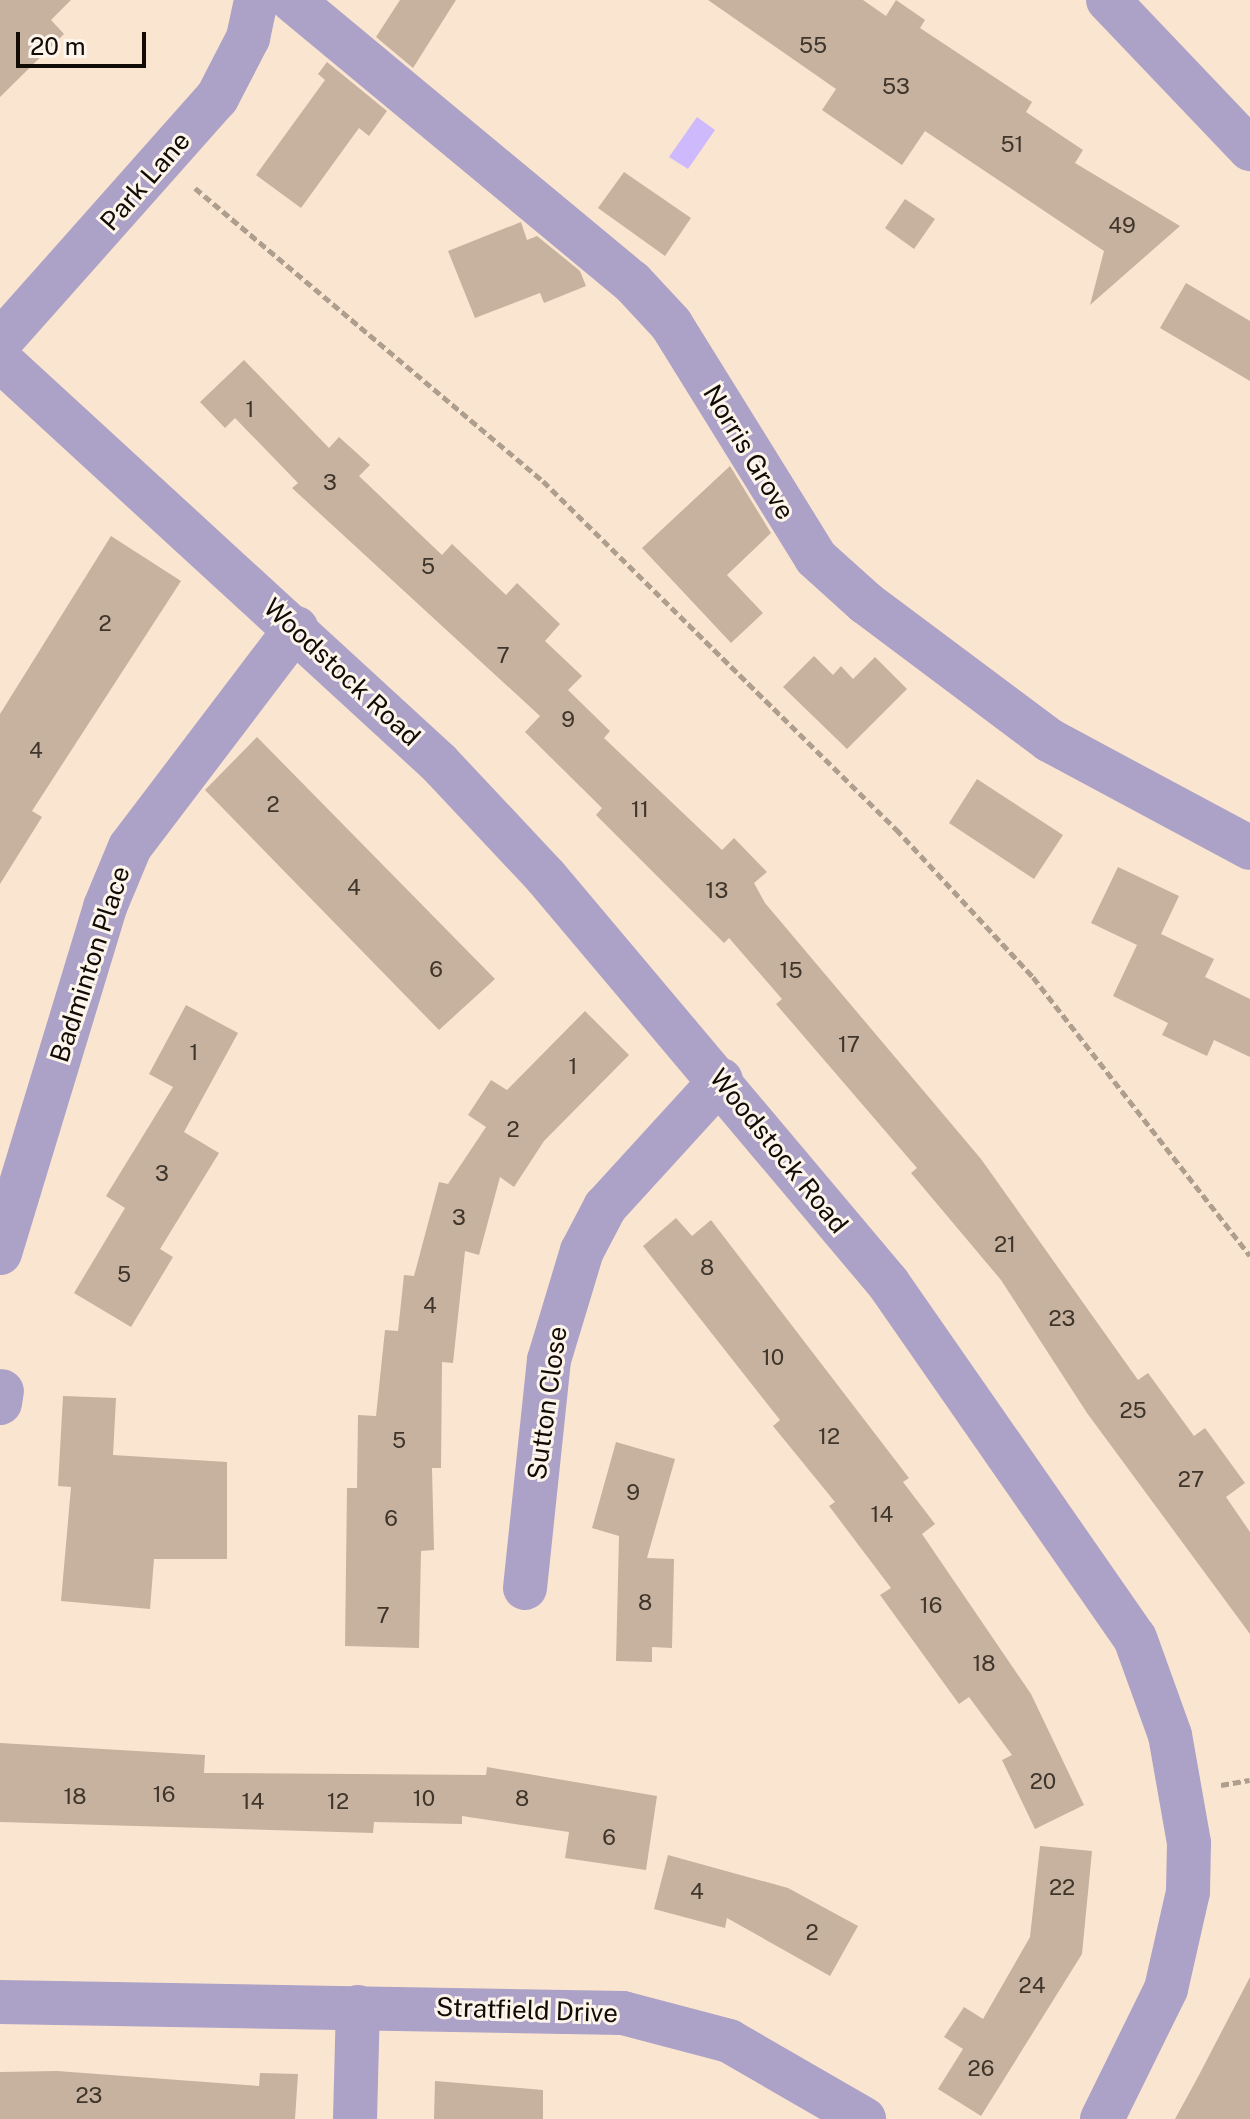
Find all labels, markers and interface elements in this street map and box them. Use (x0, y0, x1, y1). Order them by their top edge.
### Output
scale bar (20, 16, 150, 66)
text: 20 m (30, 32, 86, 60)
house number: 55 (799, 33, 827, 59)
house number: 53 (882, 74, 910, 100)
street label: Park Lane (94, 125, 196, 237)
house number: 51 (1000, 132, 1024, 158)
house number: 49 (1108, 213, 1136, 239)
street label: Norris Grove (697, 379, 801, 525)
house number: 1 (246, 397, 254, 423)
house number: 3 (323, 470, 337, 496)
house number: 5 (421, 554, 435, 580)
street label: Woodstock Road (257, 592, 427, 752)
house number: 2 (98, 611, 112, 637)
house number: 7 (496, 643, 510, 669)
house number: 9 (561, 707, 575, 733)
house number: 4 (29, 738, 43, 764)
house number: 2 (266, 792, 280, 818)
house number: 11 (631, 797, 649, 823)
street label: Badminton Place (44, 862, 136, 1066)
house number: 4 (347, 875, 361, 901)
house number: 13 (706, 878, 728, 904)
house number: 6 (429, 957, 443, 983)
house number: 15 (779, 958, 803, 984)
house number: 17 (838, 1032, 860, 1058)
house number: 1 (190, 1040, 198, 1066)
house number: 1 (569, 1054, 577, 1080)
street label: Woodstock Road (703, 1063, 855, 1239)
house number: 2 (506, 1117, 520, 1143)
house number: 3 (155, 1161, 169, 1187)
house number: 3 (452, 1205, 466, 1231)
house number: 21 (994, 1232, 1016, 1258)
house number: 8 (700, 1255, 714, 1281)
house number: 5 (117, 1262, 131, 1288)
house number: 4 (423, 1293, 437, 1319)
house number: 23 (1049, 1306, 1075, 1332)
street label: Sutton Close (521, 1324, 573, 1482)
house number: 10 (762, 1345, 784, 1371)
house number: 25 (1119, 1398, 1147, 1424)
house number: 12 (818, 1424, 840, 1450)
house number: 5 (392, 1428, 406, 1454)
house number: 27 (1178, 1467, 1204, 1493)
house number: 9 (626, 1480, 640, 1506)
house number: 14 (871, 1502, 893, 1528)
house number: 6 (384, 1506, 398, 1532)
house number: 8 (638, 1590, 652, 1616)
house number: 16 (920, 1593, 942, 1619)
house number: 7 (376, 1603, 390, 1629)
house number: 18 (972, 1651, 996, 1677)
house number: 20 (1030, 1769, 1056, 1795)
house number: 16 (153, 1782, 175, 1808)
house number: 18 (63, 1784, 87, 1810)
house number: 10 (413, 1786, 435, 1812)
house number: 8 (515, 1786, 529, 1812)
house number: 14 (242, 1789, 264, 1815)
house number: 12 (327, 1789, 349, 1815)
house number: 6 (602, 1825, 616, 1851)
house number: 22 (1049, 1875, 1075, 1901)
house number: 4 (690, 1879, 704, 1905)
house number: 2 (805, 1920, 819, 1946)
house number: 24 (1019, 1973, 1045, 1999)
street label: Stratfield Drive (435, 1991, 619, 2029)
house number: 26 (968, 2056, 994, 2082)
house number: 23 (76, 2083, 102, 2109)

